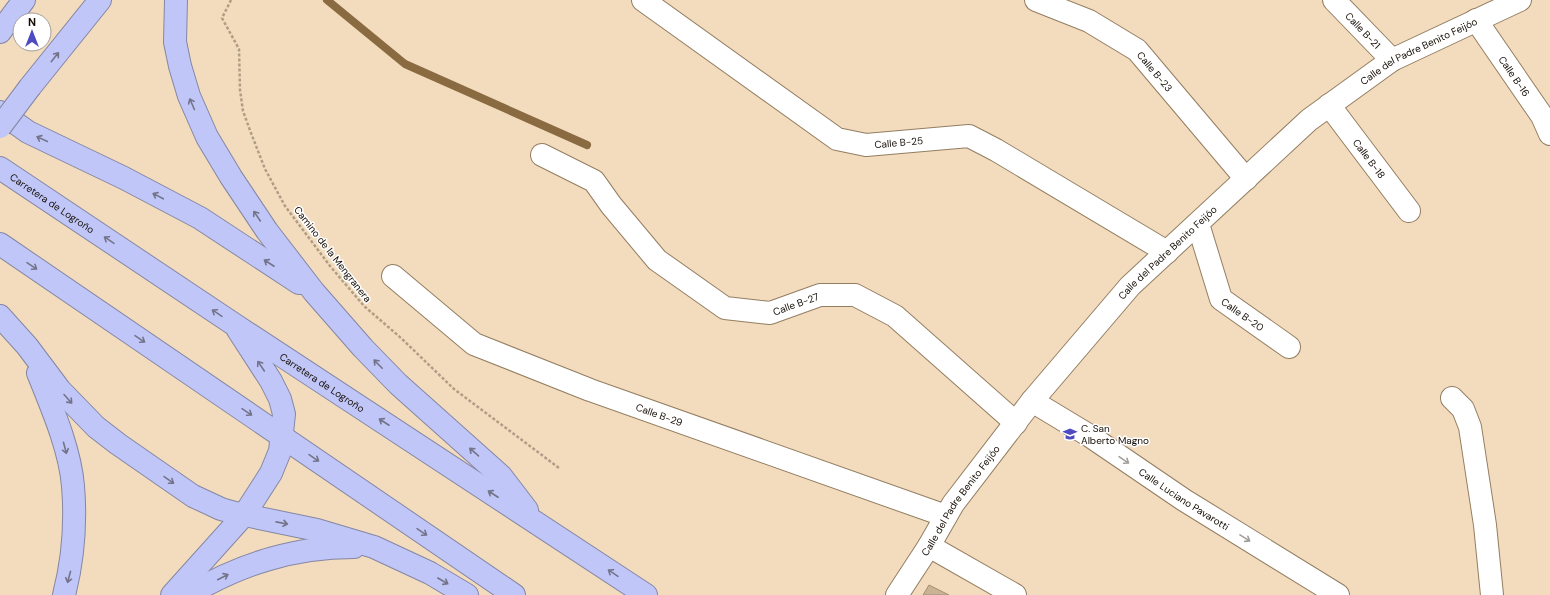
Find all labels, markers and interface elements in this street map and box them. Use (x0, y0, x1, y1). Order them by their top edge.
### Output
street label: Calle B-21 (1342, 10, 1383, 52)
north arrow (12, 12, 52, 52)
text: N (28, 15, 36, 29)
street label: Calle del Padre Benito Feijóo (1358, 15, 1480, 88)
street label: Calle B-23 (1134, 49, 1175, 94)
one-way arrow (50, 51, 59, 62)
street label: Calle B-16 (1496, 54, 1533, 99)
one-way arrow (188, 98, 196, 110)
street label: Calle B-25 (874, 134, 924, 151)
one-way arrow (36, 135, 48, 142)
street label: Calle B-18 (1350, 136, 1388, 181)
street label: Carretera de Logroño (7, 171, 97, 236)
one-way arrow (153, 192, 165, 199)
street label: Calle del Padre Benito Feijóo (1115, 203, 1220, 302)
street label: Camino de la Mengranera (291, 204, 374, 305)
one-way arrow (253, 211, 261, 222)
one-way arrow (103, 236, 114, 244)
one-way arrow (264, 259, 275, 267)
one-way arrow (26, 262, 37, 270)
street label: Calle B-27 (771, 290, 821, 318)
street label: Calle B-20 (1218, 295, 1266, 334)
one-way arrow (211, 309, 222, 317)
one-way arrow (134, 335, 145, 343)
street label: Carretera de Logroño (277, 350, 367, 415)
one-way arrow (373, 359, 383, 369)
one-way arrow (257, 361, 265, 372)
one-way arrow (64, 393, 73, 404)
street label: Calle B-29 (634, 401, 684, 429)
one-way arrow (241, 408, 252, 416)
one-way arrow (378, 418, 390, 426)
place label: C. San Alberto Magno (1081, 422, 1149, 447)
school or university icon: C. San Alberto Magno (1062, 426, 1078, 442)
one-way arrow (61, 441, 69, 454)
street label: Calle del Padre Benito Feijóo (918, 443, 1003, 558)
one-way arrow (469, 447, 479, 457)
one-way arrow (309, 454, 320, 462)
one-way arrow (1119, 456, 1130, 464)
street label: Calle Luciano Pavarotti (1136, 465, 1232, 533)
one-way arrow (163, 476, 174, 484)
one-way arrow (487, 489, 498, 498)
one-way arrow (275, 520, 288, 528)
one-way arrow (416, 528, 427, 536)
one-way arrow (1239, 534, 1250, 542)
one-way arrow (607, 569, 619, 577)
one-way arrow (64, 570, 72, 583)
one-way arrow (216, 573, 228, 580)
one-way arrow (437, 578, 449, 586)

